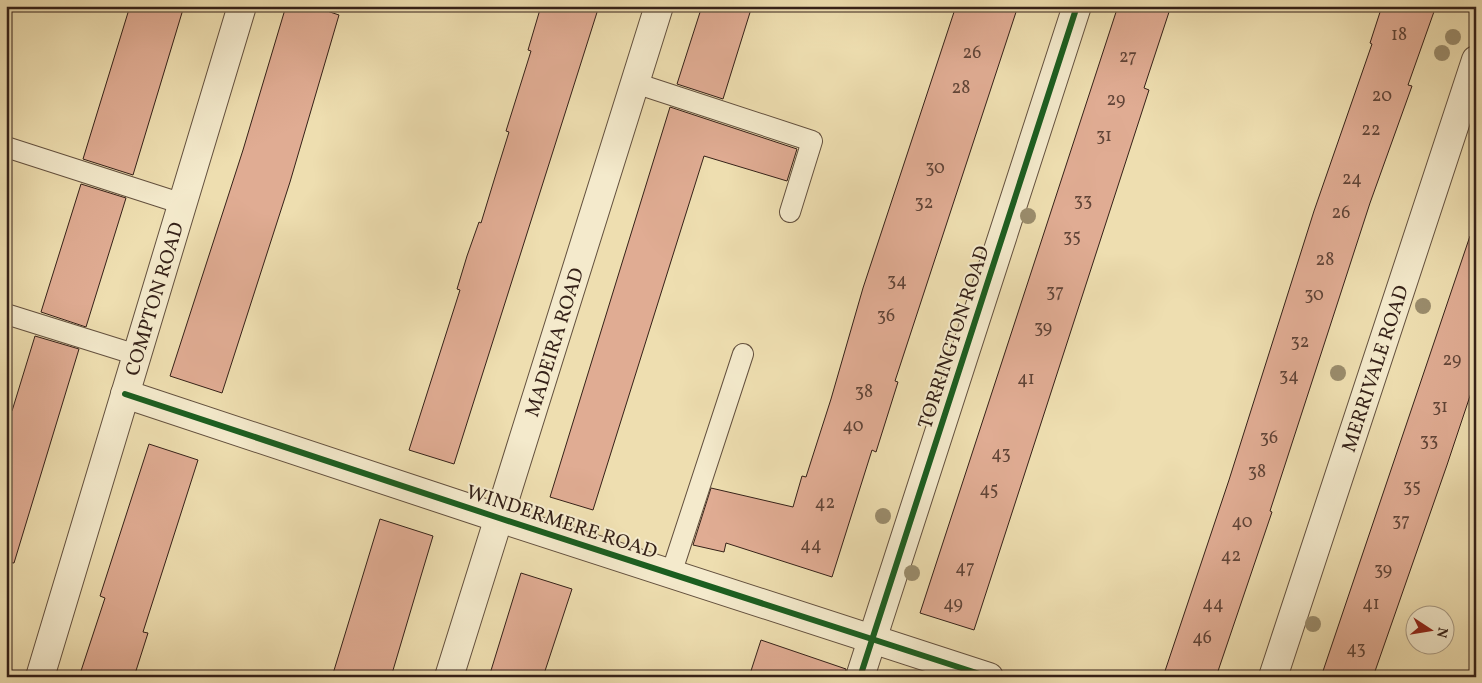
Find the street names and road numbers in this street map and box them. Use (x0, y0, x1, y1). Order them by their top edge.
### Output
street label: COMPTON ROAD (119, 219, 192, 380)
street label: TORRINGTON ROAD (912, 243, 998, 433)
street label: MADEIRA ROAD (519, 265, 592, 421)
street label: MERRIVALE ROAD (1336, 282, 1417, 456)
street label: WINDERMERE ROAD (462, 479, 660, 567)

